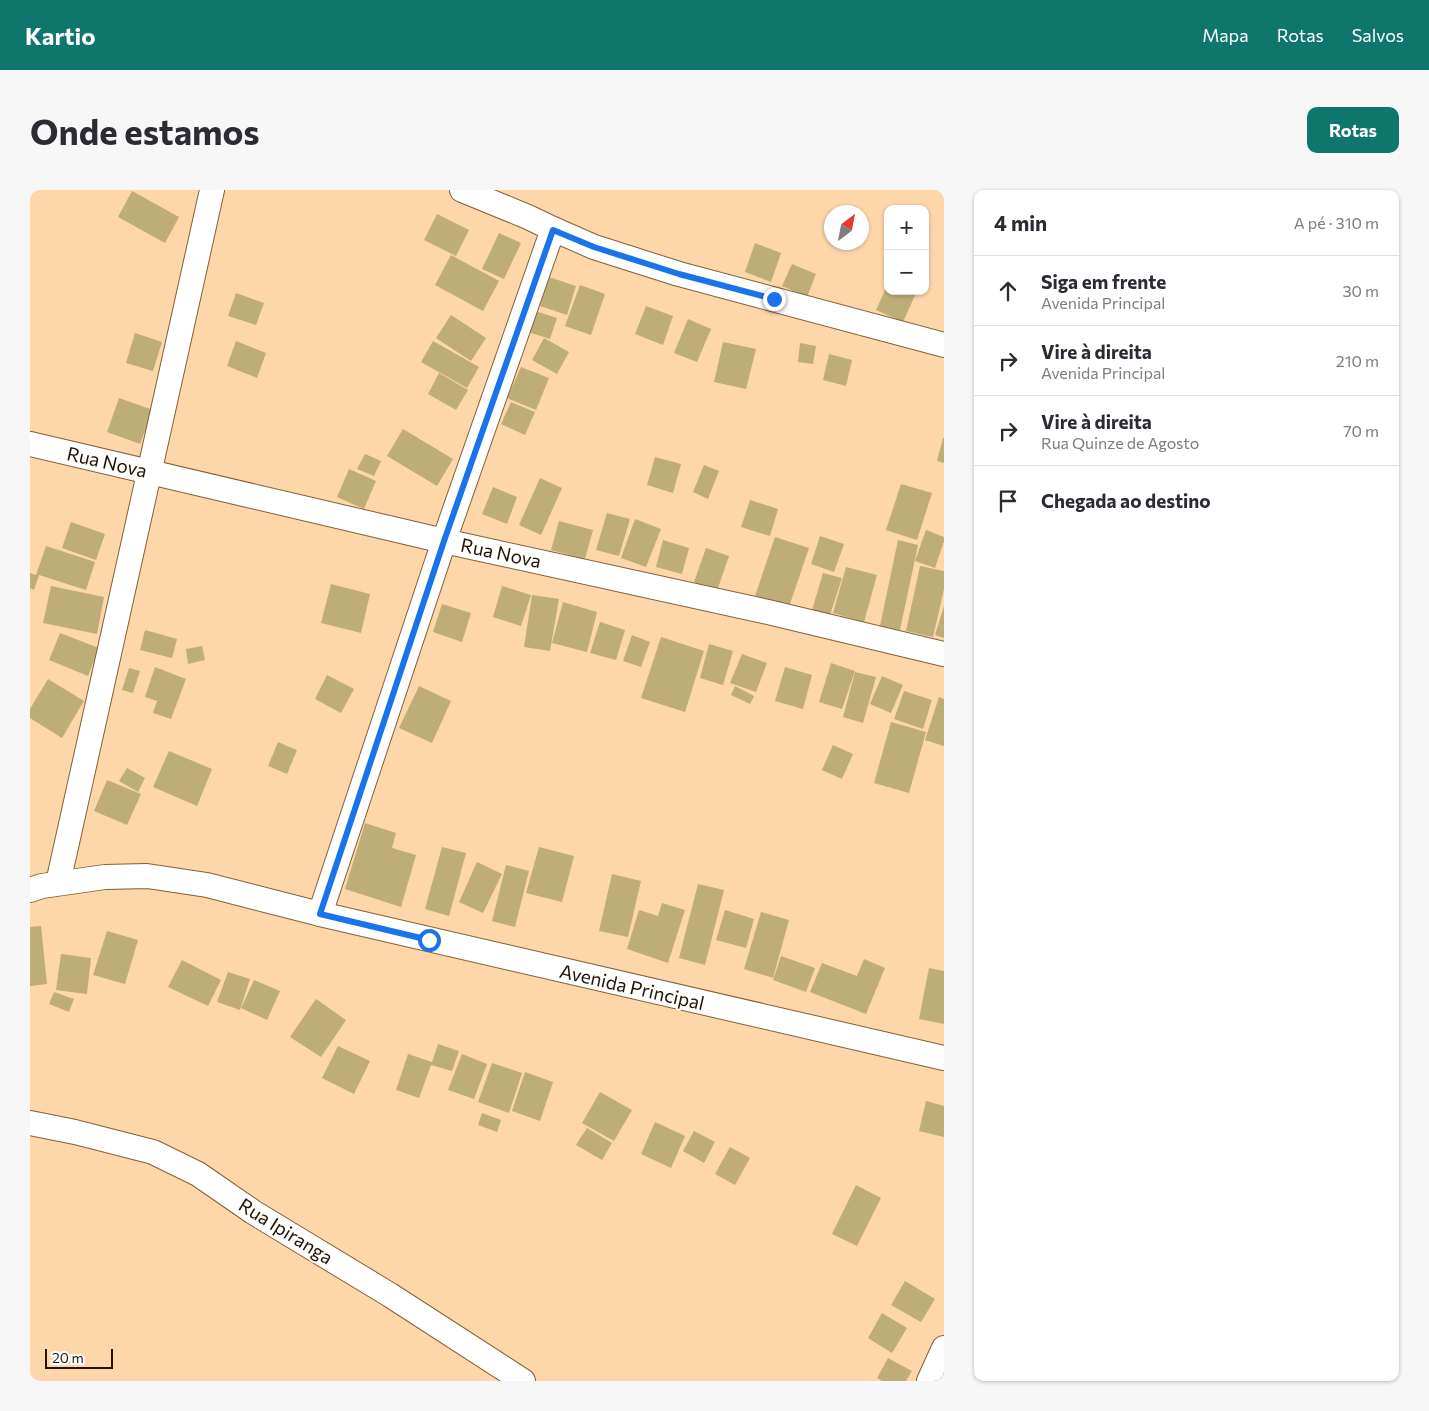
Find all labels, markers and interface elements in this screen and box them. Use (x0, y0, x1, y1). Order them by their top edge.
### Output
text: Kartio (25, 21, 95, 50)
text: Mapa (1202, 24, 1249, 46)
text: Rotas (1277, 24, 1324, 46)
text: Salvos (1352, 24, 1404, 46)
button: Rotas (1307, 107, 1399, 153)
text: Onde estamos (30, 109, 260, 152)
north arrow (824, 205, 869, 250)
map controls (884, 205, 929, 295)
button: + (884, 205, 929, 250)
text: 4 min (994, 210, 1047, 235)
text: A pé · 310 m (1294, 213, 1379, 232)
button: − (884, 250, 929, 295)
text: Siga em frente (1041, 270, 1166, 293)
icon: ahead (994, 277, 1022, 305)
text: 30 m (1342, 281, 1379, 300)
route end (763, 288, 786, 311)
text: Avenida Principal (1041, 293, 1165, 312)
text: Vire à direita (1041, 340, 1152, 363)
icon: right (994, 347, 1022, 375)
text: 210 m (1336, 351, 1379, 370)
text: Avenida Principal (1041, 363, 1165, 382)
text: Vire à direita (1041, 410, 1152, 433)
icon: right (994, 417, 1022, 445)
text: 70 m (1343, 421, 1379, 440)
text: Rua Quinze de Agosto (1041, 433, 1199, 452)
street label: Rua Nova (65, 441, 149, 482)
icon: arrive (994, 487, 1022, 515)
text: Chegada ao destino (1041, 489, 1211, 512)
street label: Rua Nova (459, 533, 543, 572)
route start (418, 929, 441, 952)
street label: Avenida Principal (558, 959, 707, 1014)
street label: Rua Ipiranga (235, 1193, 338, 1269)
scale bar (45, 1346, 112, 1369)
text: 20 m (52, 1349, 84, 1366)

